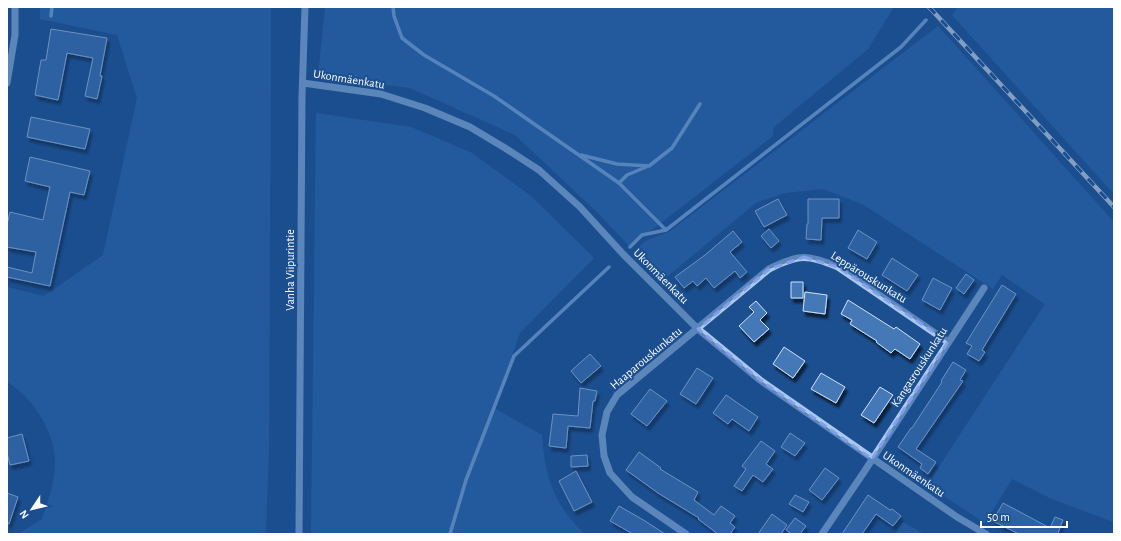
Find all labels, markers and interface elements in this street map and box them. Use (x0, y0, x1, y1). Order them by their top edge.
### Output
street label: Ukonmäenkatu (312, 67, 386, 91)
street label: Vanha Viipurintie (284, 229, 296, 311)
street label: Ukonmäenkatu (631, 246, 691, 306)
street label: Leppärouskunkatu (829, 249, 909, 305)
street label: Haaparouskunkatu (608, 325, 684, 391)
street label: Kangasrouskunkatu (889, 325, 949, 409)
street label: Ukonmäenkatu (881, 449, 947, 499)
north arrow (12, 489, 52, 529)
scale bar (981, 503, 1067, 529)
text: N (18, 508, 31, 521)
text: 50 m (987, 511, 1010, 523)

